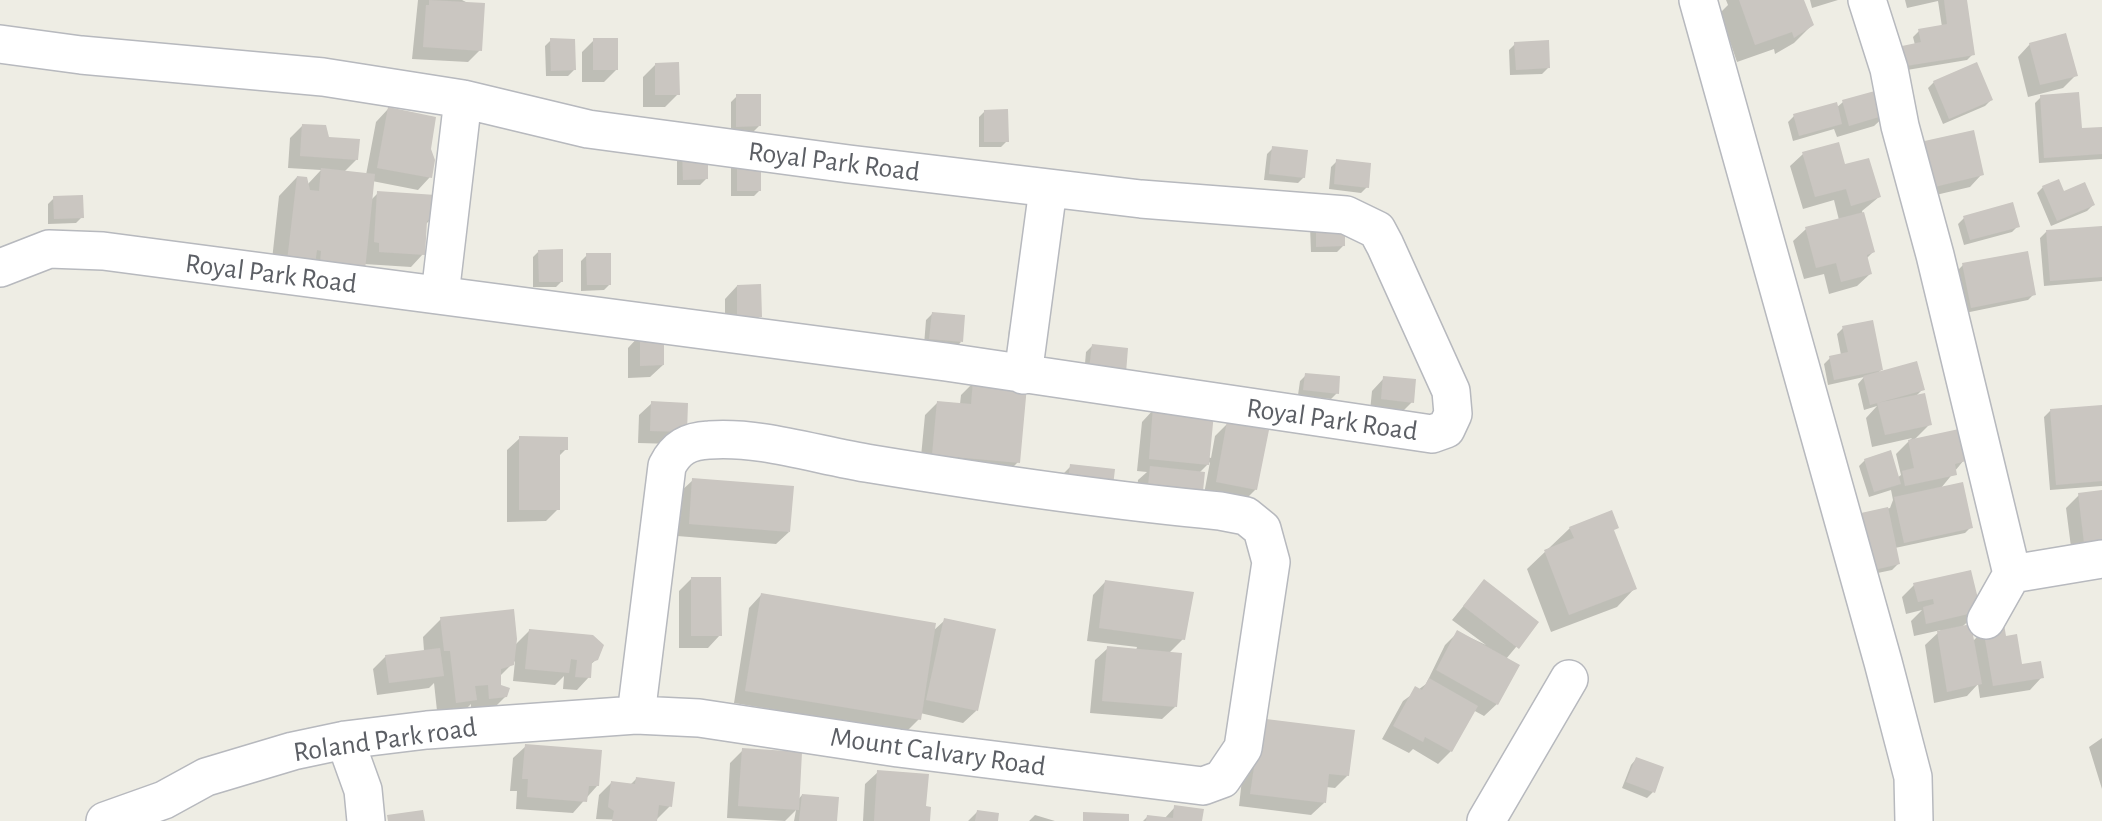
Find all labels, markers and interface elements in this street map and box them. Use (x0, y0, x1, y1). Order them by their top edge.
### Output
street label: Royal Park Road (746, 135, 922, 189)
street label: Royal Park Road (183, 247, 359, 301)
street label: Royal Park Road (1244, 391, 1420, 449)
street label: Roland Park road (291, 711, 479, 769)
street label: Mount Calvary Road (828, 720, 1048, 784)

